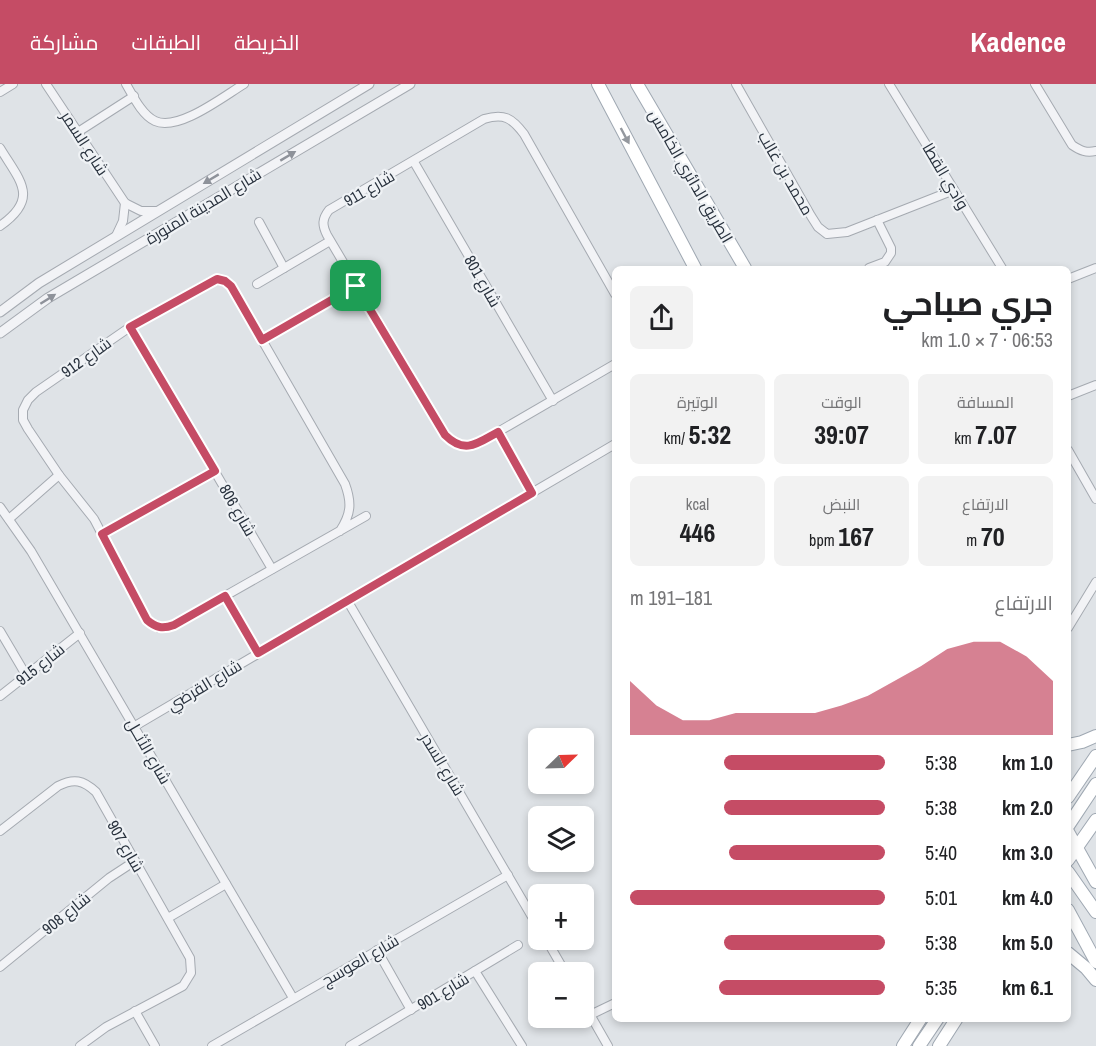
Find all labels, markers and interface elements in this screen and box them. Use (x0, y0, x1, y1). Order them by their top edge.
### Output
text: Kadence (970, 23, 1066, 61)
text: مشاركة (30, 28, 99, 57)
text: الطبقات (132, 28, 201, 57)
text: الخريطة (234, 28, 300, 57)
street label: الطريق الدائري الخامس (641, 105, 738, 248)
street label: شارع السمر (55, 106, 114, 180)
one-way arrow (620, 127, 630, 145)
street label: محمد بن غالب (753, 127, 819, 219)
street label: وادي القطا (915, 138, 975, 215)
one-way arrow (279, 152, 296, 162)
street label: شارع المدينة المنورة (141, 163, 266, 250)
street label: شارع 911 (339, 165, 399, 212)
one-way arrow (203, 174, 219, 185)
street label: شارع 801 (458, 251, 507, 311)
pin (330, 260, 381, 311)
icon: arrive (339, 269, 372, 302)
text: جري صباحي (883, 281, 1053, 325)
button: share (630, 286, 693, 349)
one-way arrow (40, 293, 56, 304)
text: 06:53 · 7 × 1.0 km (921, 326, 1053, 353)
street label: شارع 912 (57, 332, 116, 383)
text: الوتيرة (677, 391, 718, 413)
text: الوقت (821, 391, 862, 413)
text: المسافة (957, 391, 1014, 413)
text: 5:32 (689, 417, 731, 452)
text: 39:07 (814, 417, 869, 452)
text: 7.07 (975, 417, 1017, 452)
text: /km (664, 427, 689, 449)
text: km (954, 427, 975, 449)
street label: شارع 806 (213, 480, 262, 540)
text: kcal (686, 493, 709, 515)
text: النبض (823, 493, 860, 515)
text: الارتفاع (962, 493, 1009, 515)
text: 446 (680, 515, 715, 550)
text: 167 (838, 519, 874, 554)
text: 70 (981, 519, 1005, 554)
text: bpm (809, 529, 838, 551)
text: m (966, 529, 981, 551)
text: 181–191 m (630, 584, 712, 611)
text: الارتفاع (994, 589, 1053, 616)
street label: شارع 915 (11, 638, 70, 691)
street label: شارع القرضي (162, 654, 247, 718)
street label: شارع الأثــل (120, 714, 177, 788)
street label: شارع السدر (414, 728, 470, 800)
north arrow (528, 728, 594, 794)
map controls (528, 728, 594, 1028)
text: 5:38 (925, 749, 957, 776)
text: 1.0 km (1002, 749, 1053, 776)
text: 5:38 (925, 794, 957, 821)
text: 2.0 km (1002, 794, 1053, 821)
button: layers (528, 806, 594, 872)
street label: شارع 907 (101, 816, 150, 876)
text: 5:40 (925, 839, 957, 866)
text: 3.0 km (1002, 839, 1053, 866)
button: + (528, 884, 594, 950)
text: 5:01 (925, 884, 957, 911)
text: 4.0 km (1002, 884, 1053, 911)
street label: شارع 908 (37, 887, 96, 940)
street label: شارع العوسج (317, 929, 403, 992)
text: 5:38 (925, 929, 957, 956)
text: 5.0 km (1002, 929, 1053, 956)
button: − (528, 962, 594, 1028)
street label: شارع 901 (413, 967, 473, 1016)
text: 5:35 (925, 974, 957, 1001)
text: 6.1 km (1002, 974, 1053, 1001)

